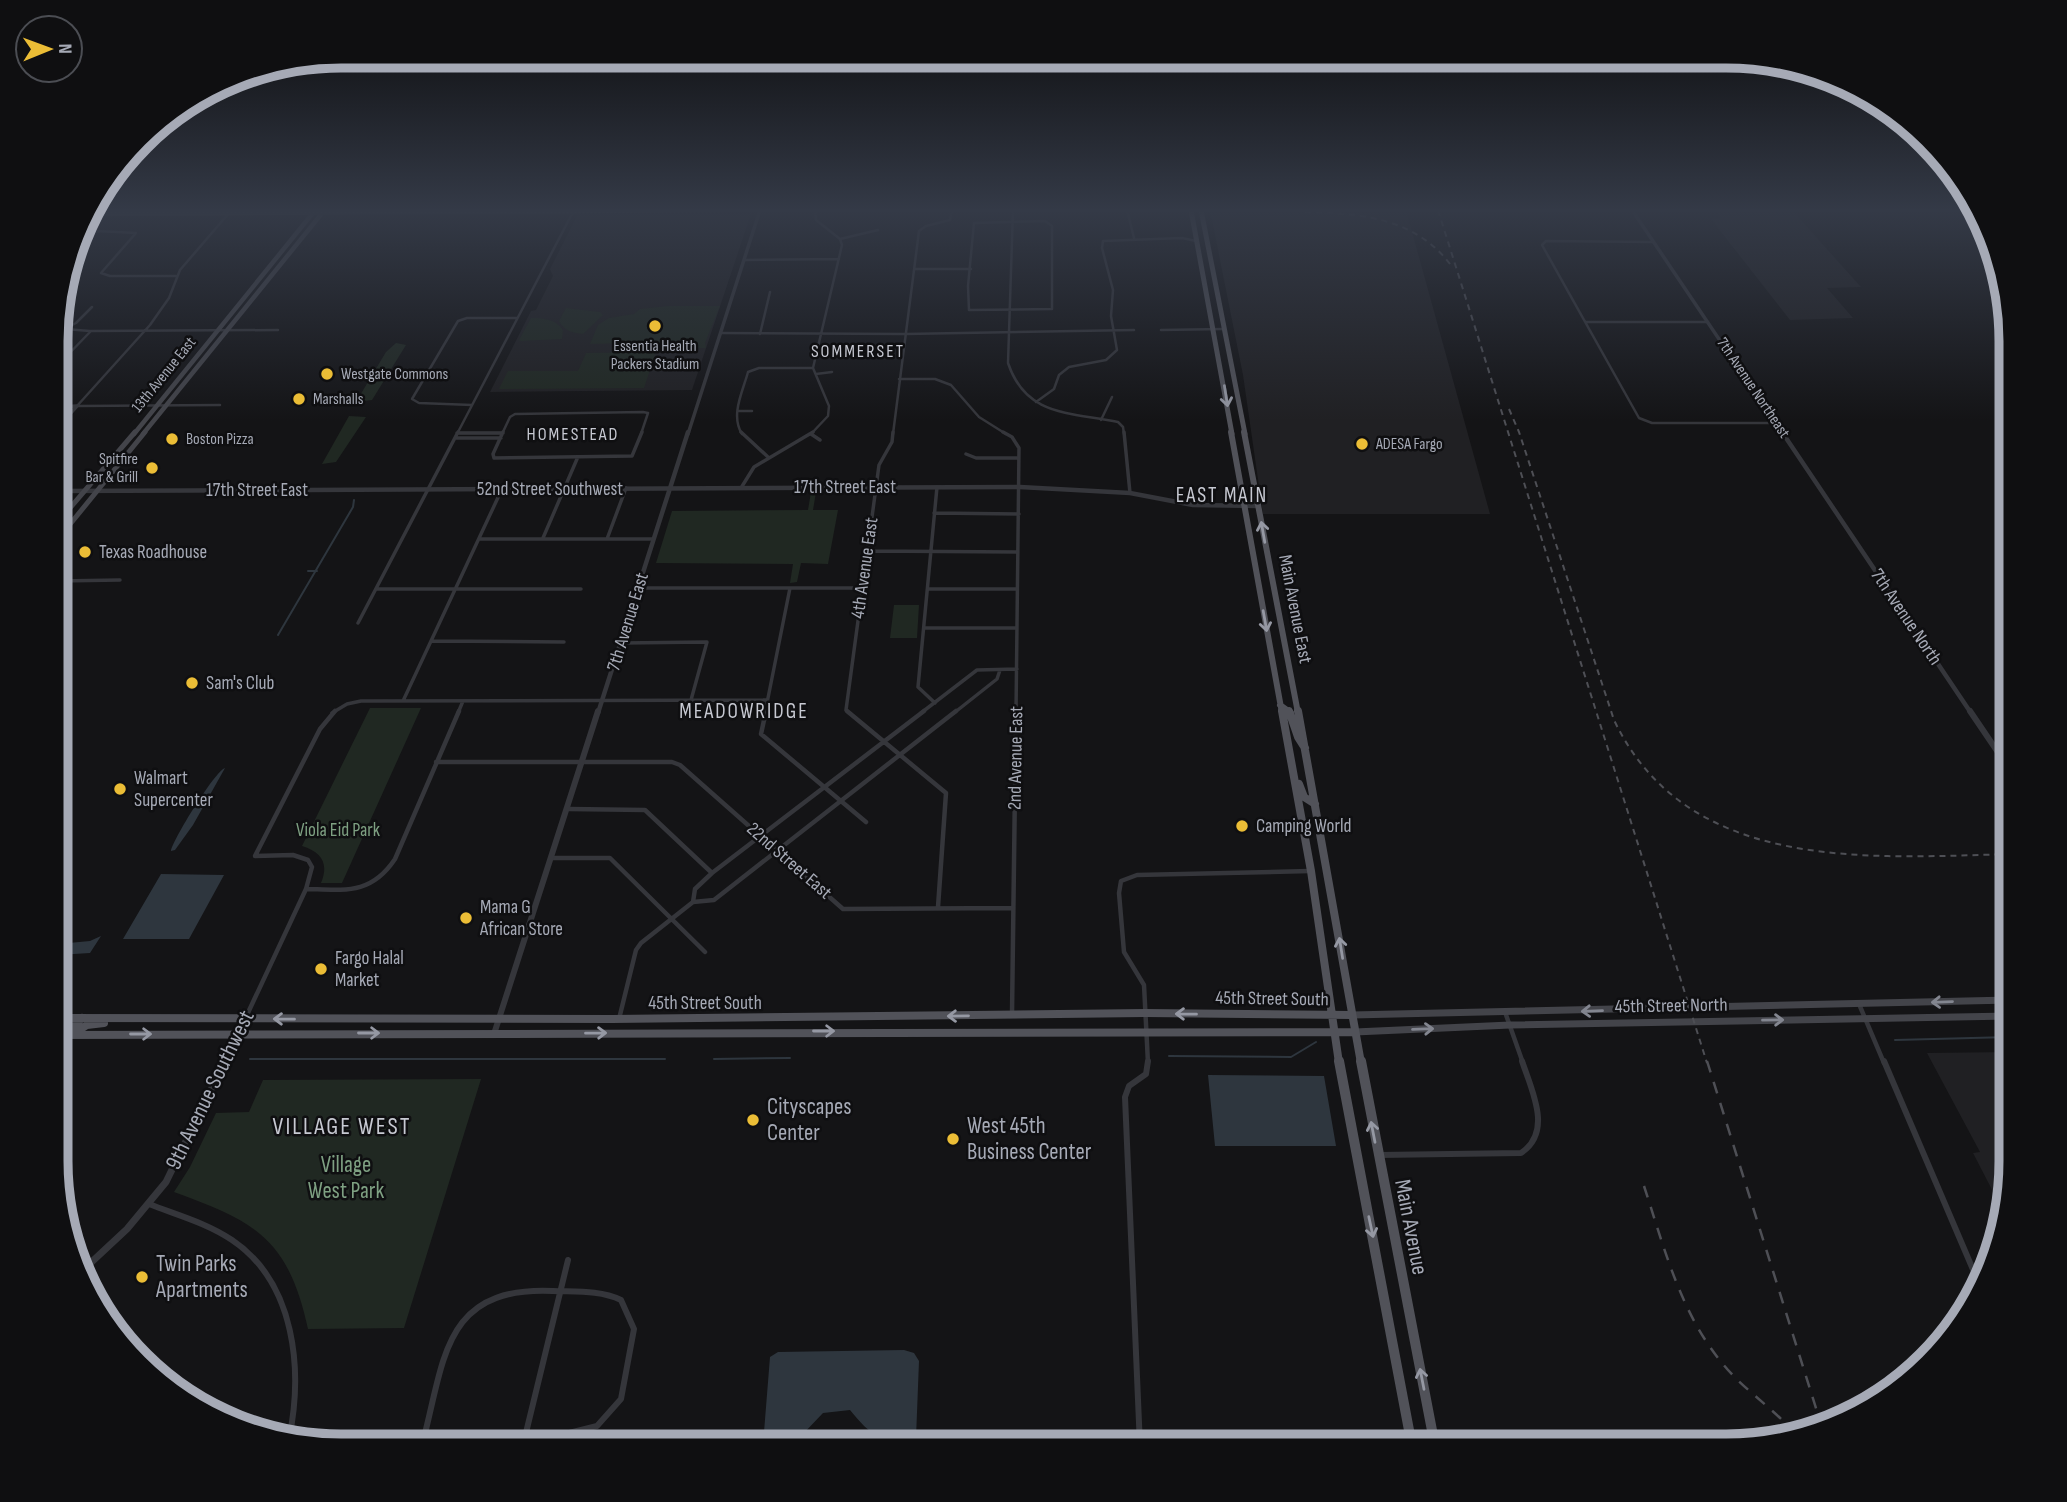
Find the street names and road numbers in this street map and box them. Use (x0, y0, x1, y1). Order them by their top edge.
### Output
street label: 13th Avenue East (128, 333, 200, 416)
street label: 7th Avenue Northeast (1712, 334, 1794, 442)
street label: 17th Street East (794, 476, 896, 499)
street label: 52nd Street Southwest (477, 478, 623, 501)
street label: 17th Street East (206, 479, 308, 502)
street label: 4th Avenue East (847, 516, 884, 620)
street label: Main Avenue East (1273, 553, 1317, 665)
street label: 7th Avenue North (1865, 564, 1947, 670)
street label: 7th Avenue East (602, 570, 654, 674)
street label: 2nd Avenue East (1004, 706, 1028, 810)
street label: 22nd Street East (742, 818, 836, 904)
street label: 45th Street South (1215, 987, 1329, 1011)
street label: 45th Street South (648, 992, 762, 1015)
street label: 45th Street North (1614, 994, 1728, 1018)
street label: 9th Avenue Southwest (159, 1006, 261, 1174)
street label: Main Avenue (1388, 1177, 1434, 1277)

